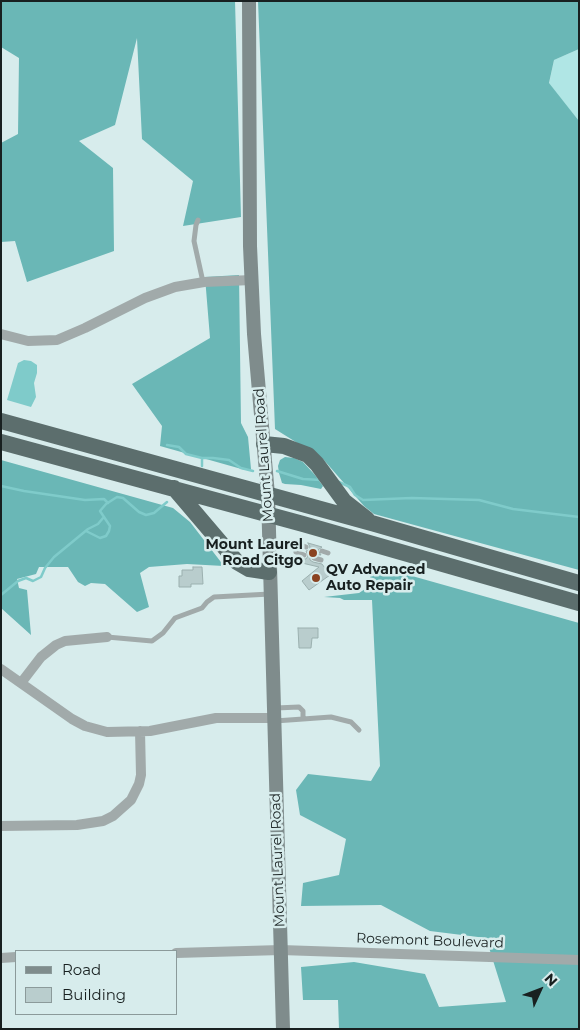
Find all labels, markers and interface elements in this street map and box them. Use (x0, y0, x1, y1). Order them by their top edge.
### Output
street label: Mount Laurel Road (251, 387, 277, 523)
place label: Mount Laurel Road Citgo (205, 537, 303, 570)
marker: Mount Laurel Road Citgo (307, 547, 319, 559)
place label: QV Advanced Auto Repair (326, 562, 425, 594)
marker: QV Advanced Auto Repair (310, 572, 322, 584)
street label: Mount Laurel Road (267, 793, 289, 927)
street label: Rosemont Boulevard (356, 930, 504, 952)
legend (15, 950, 178, 1015)
text: Road (62, 960, 101, 979)
north arrow (515, 965, 565, 1015)
text: N (541, 969, 561, 990)
text: Building (62, 985, 126, 1004)

